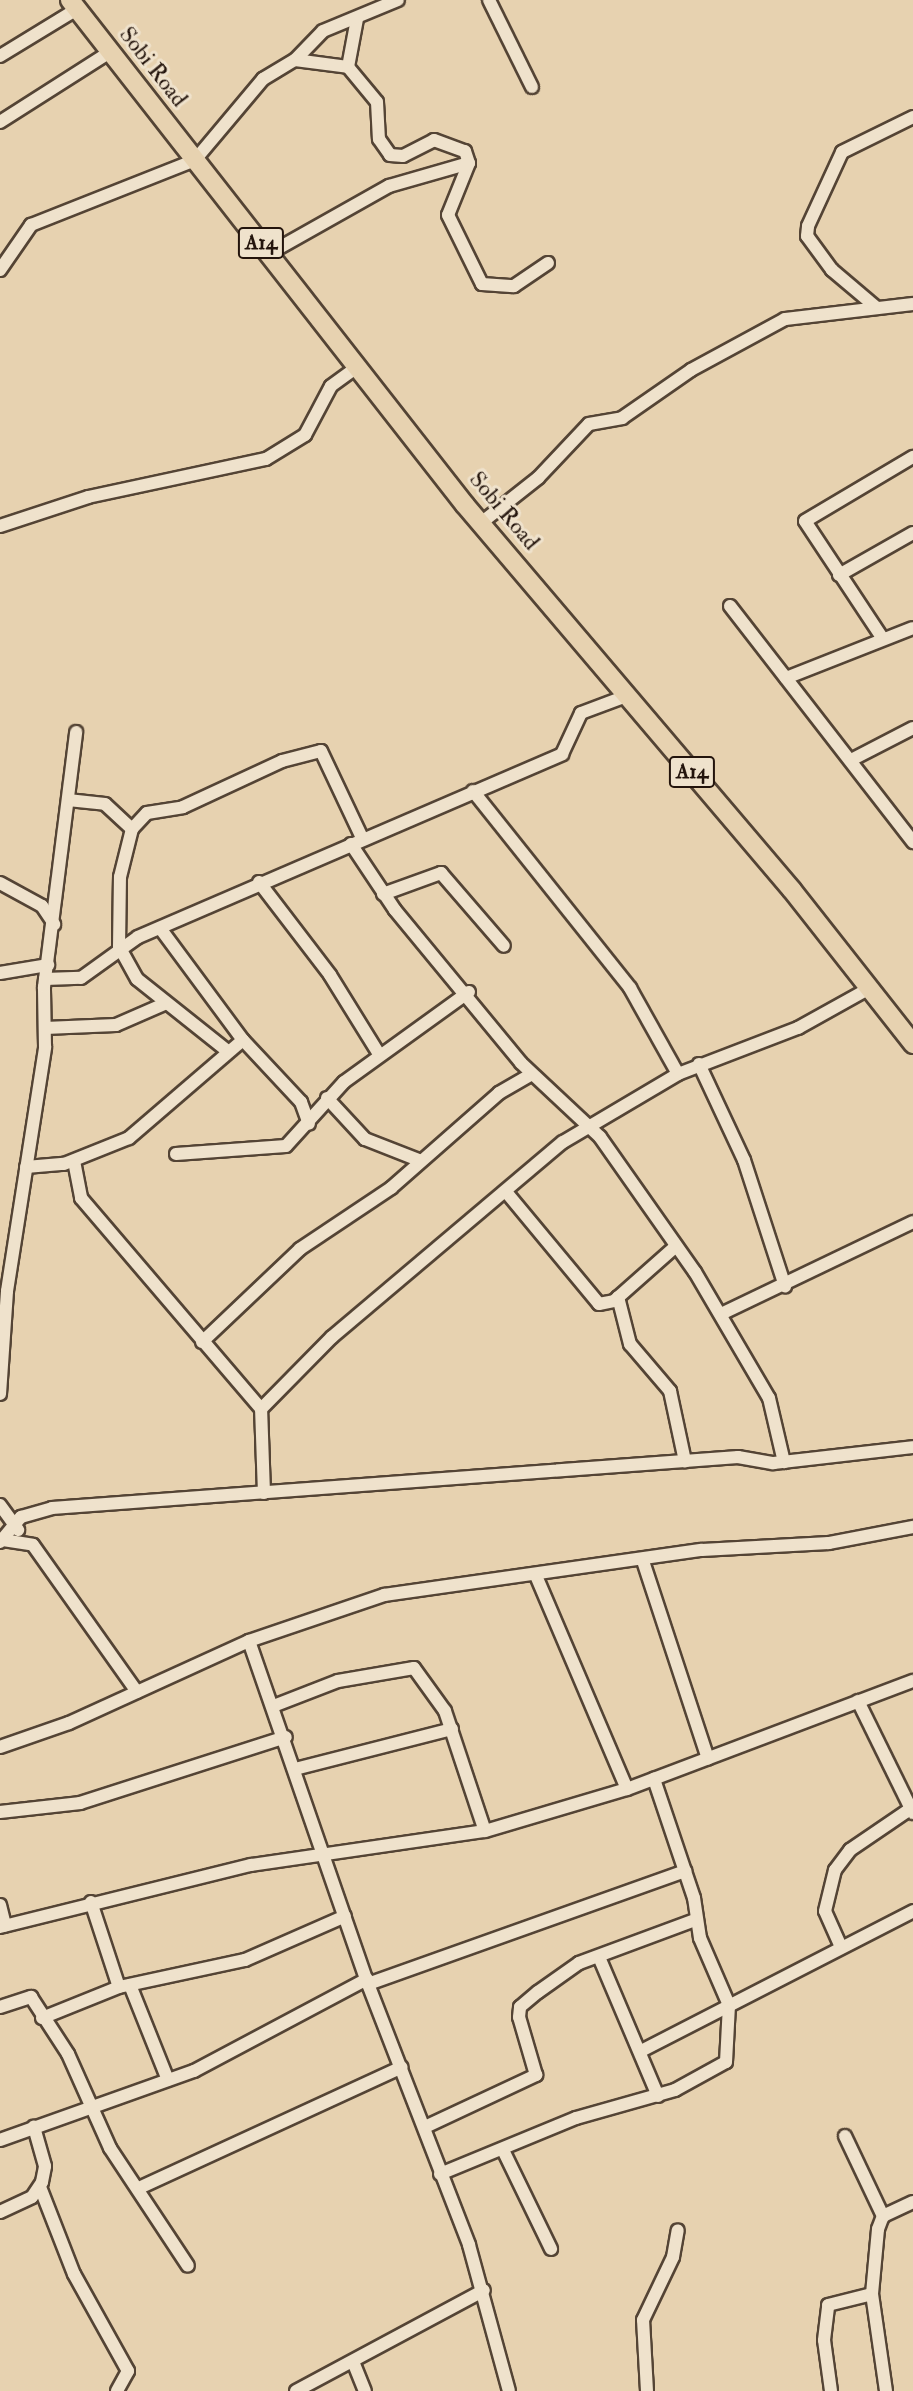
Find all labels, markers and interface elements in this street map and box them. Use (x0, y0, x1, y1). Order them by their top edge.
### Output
street label: Sobi Road (113, 21, 193, 113)
road number: A14 (236, 226, 286, 260)
street label: Sobi Road (463, 466, 545, 556)
road number: A14 (668, 754, 716, 790)

